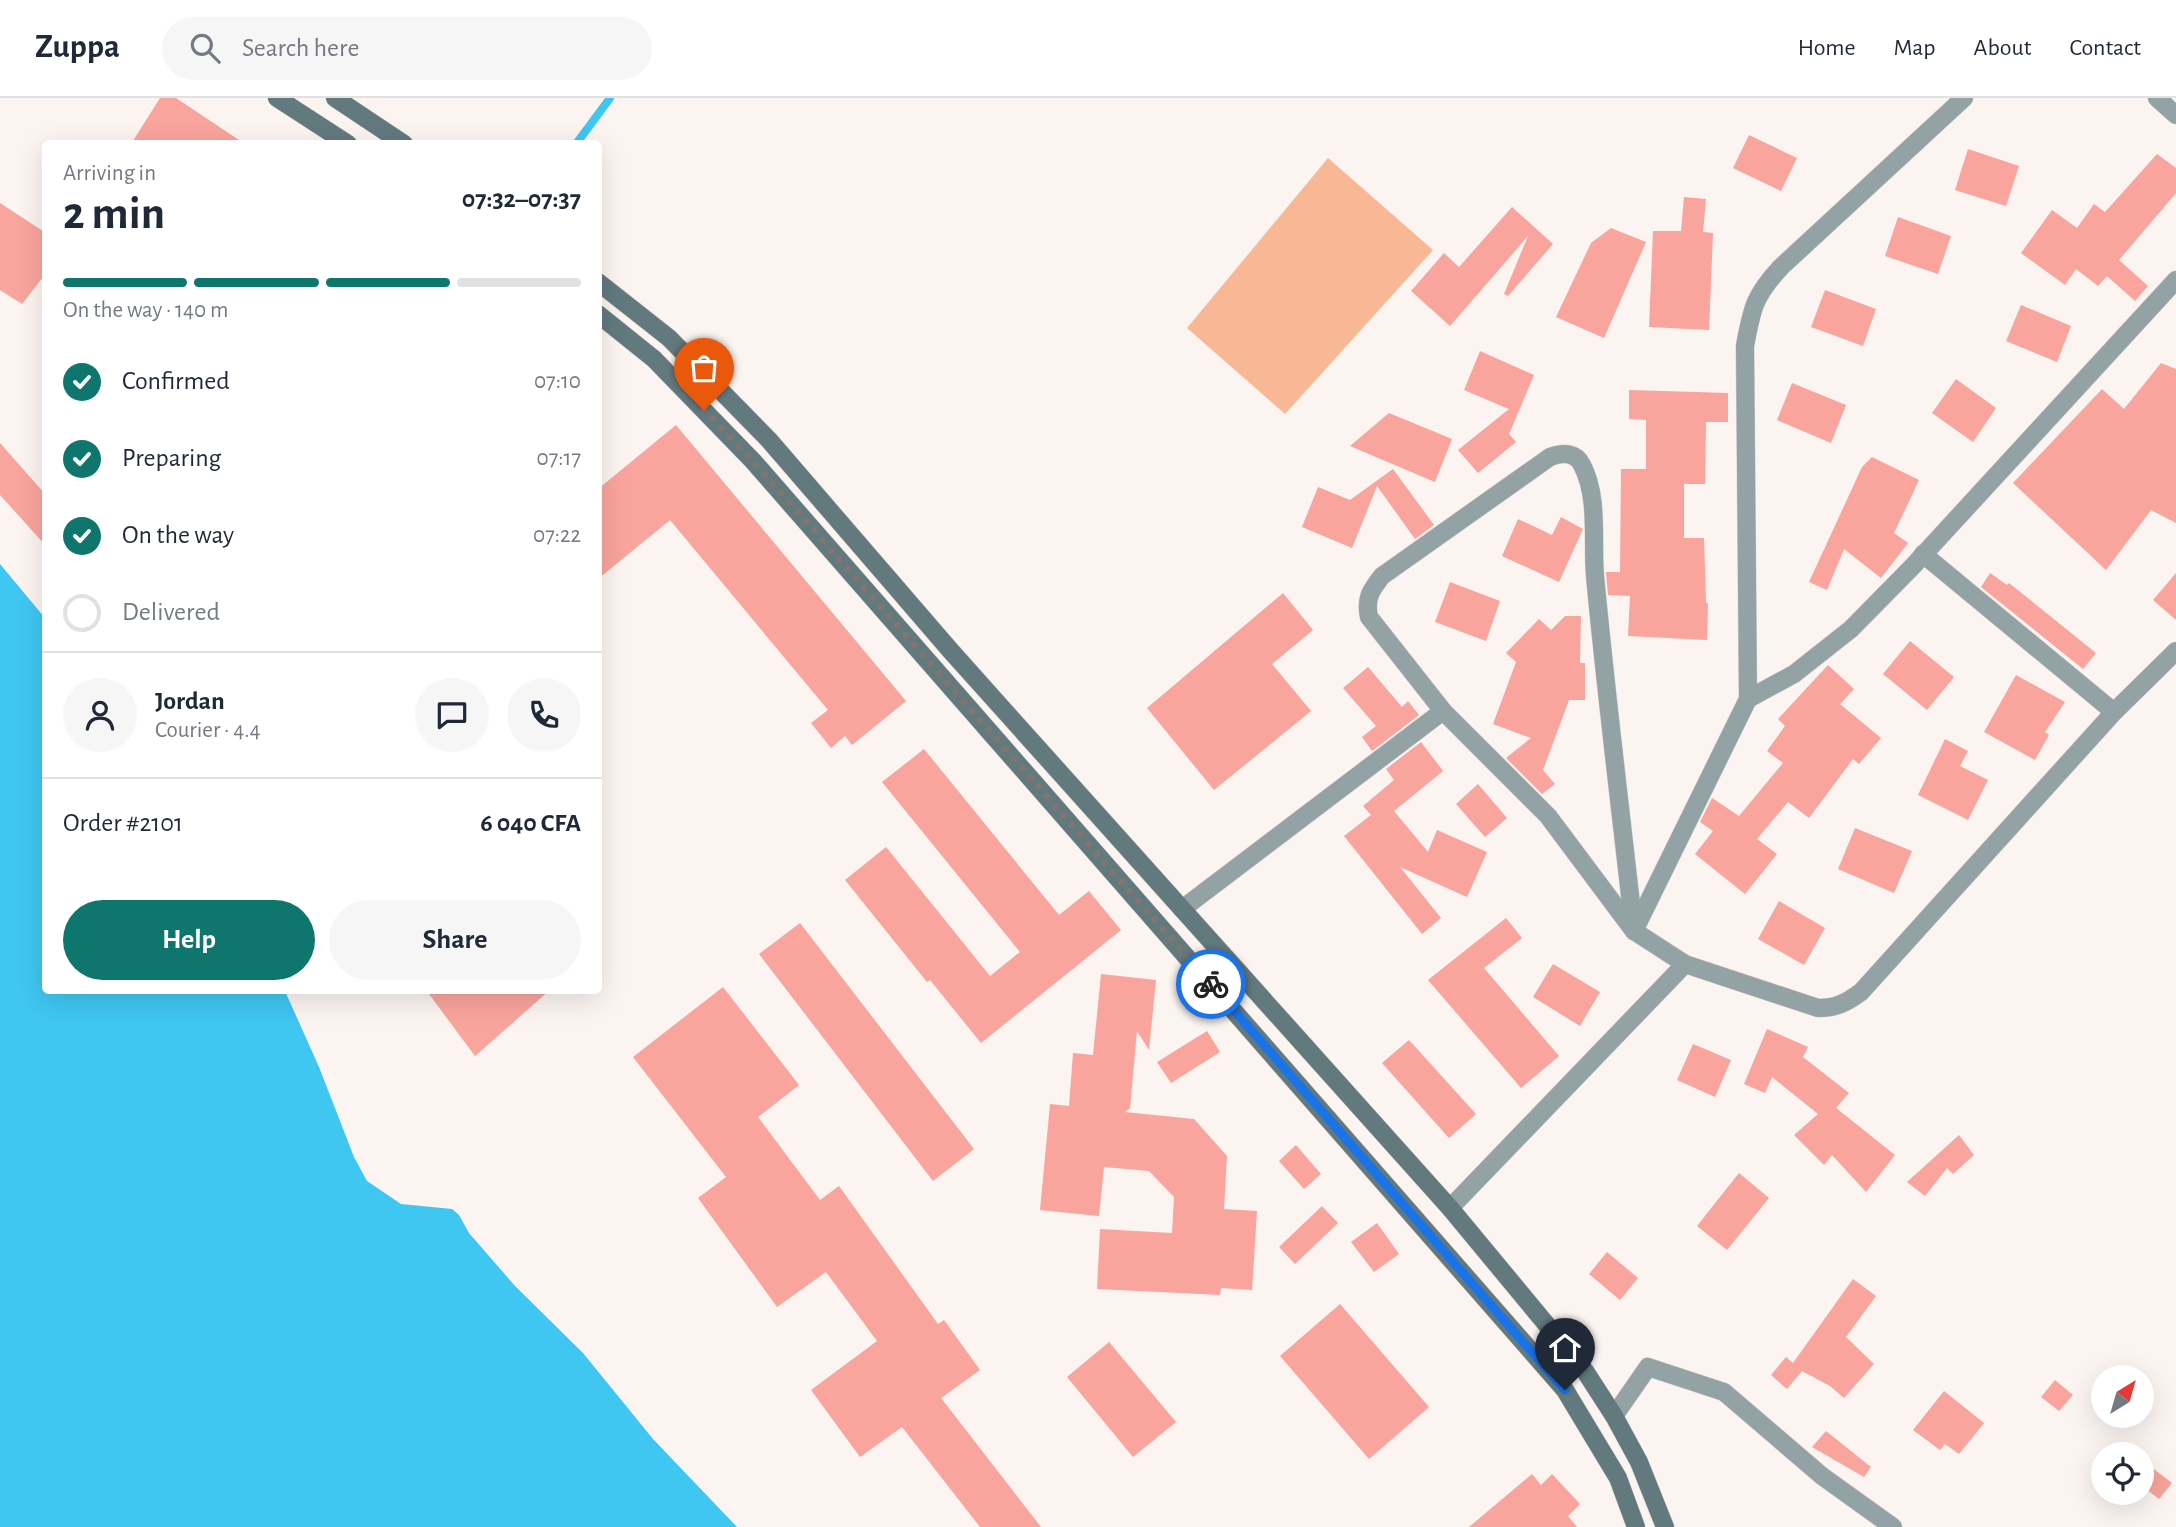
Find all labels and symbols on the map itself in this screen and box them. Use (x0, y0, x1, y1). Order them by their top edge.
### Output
pin (674, 338, 734, 410)
courier (1176, 949, 1246, 1019)
pin (1535, 1318, 1595, 1390)
north arrow (2091, 1365, 2154, 1428)

